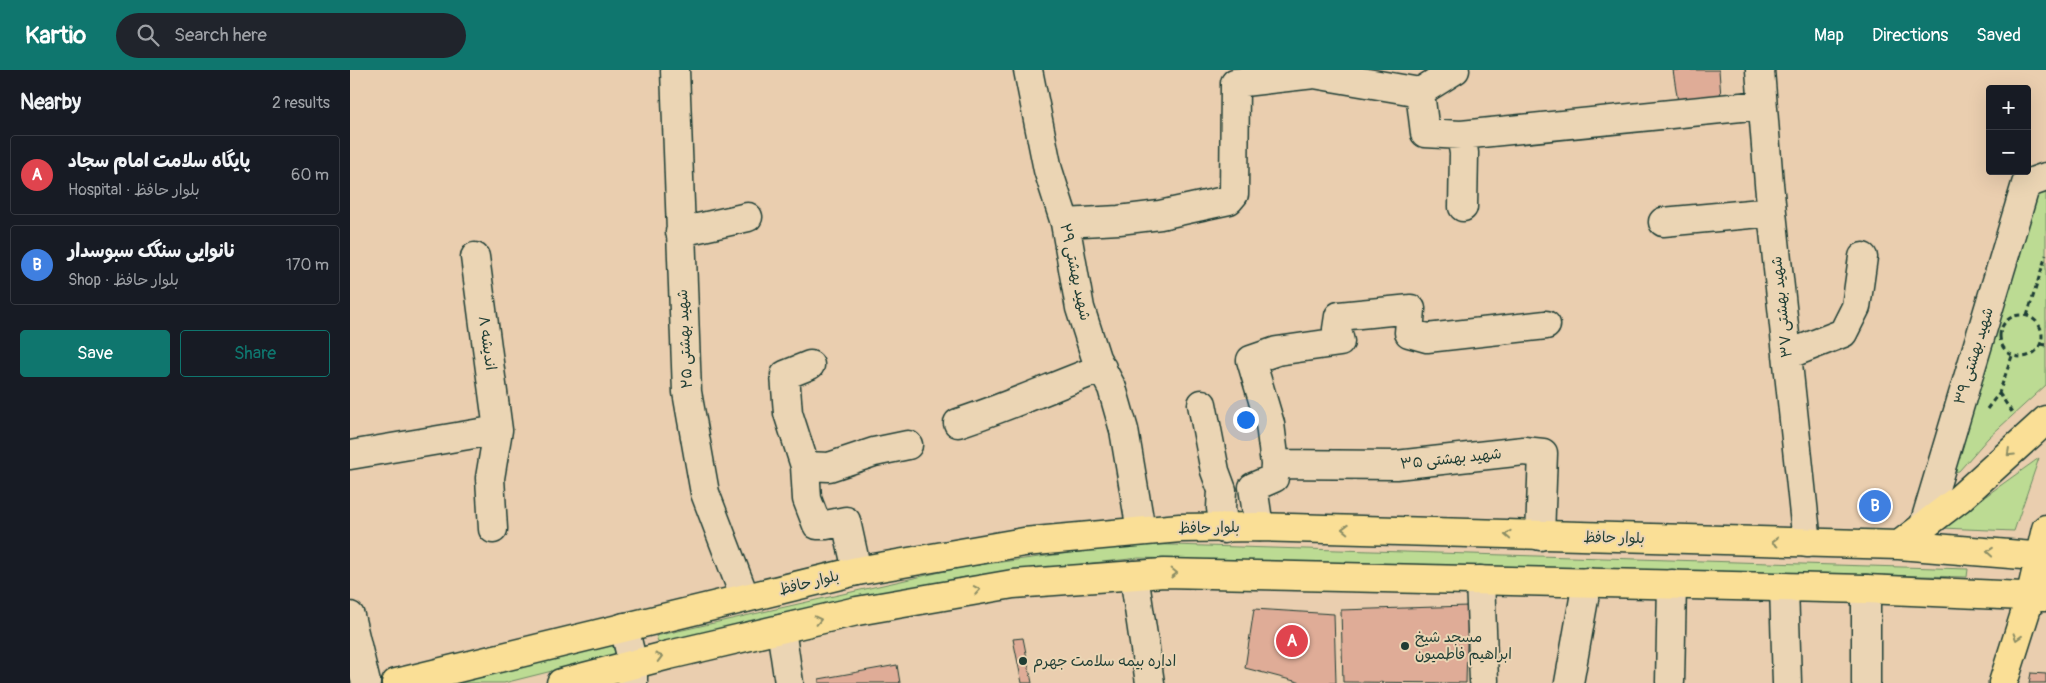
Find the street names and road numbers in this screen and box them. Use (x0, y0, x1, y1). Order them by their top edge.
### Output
street label: شهید بهشتی ۲۹ (1055, 222, 1095, 322)
street label: شهید بهشتی ۳۷ (1767, 255, 1797, 359)
street label: شهید بهشتی ۲۵ (673, 289, 697, 389)
street label: شهید بهشتی ۳۹ (1950, 305, 1998, 407)
street label: اندیشه ۸ (474, 314, 500, 372)
street label: شهید بهشتی ۳۵ (1399, 444, 1503, 474)
street label: بلوار حافظ (1178, 518, 1240, 538)
street label: بلوار حافظ (1583, 528, 1645, 548)
street label: بلوار حافظ (777, 566, 841, 600)

